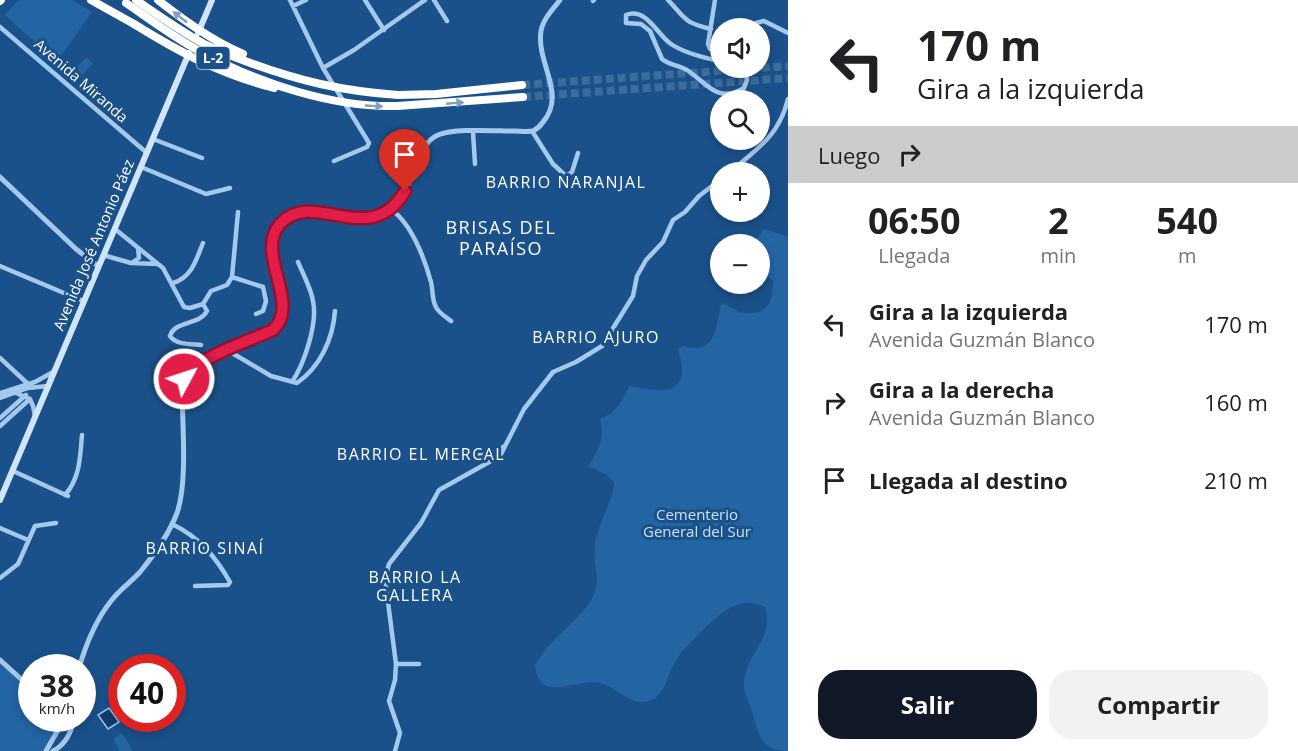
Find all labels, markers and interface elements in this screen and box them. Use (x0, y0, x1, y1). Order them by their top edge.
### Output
one-way arrow (172, 11, 188, 24)
text: 170 m (917, 16, 1041, 73)
map controls (710, 18, 770, 294)
button: sound (710, 18, 770, 78)
icon: left (818, 24, 896, 102)
street label: Avenida Miranda (30, 34, 133, 127)
road number: L-2 (196, 47, 230, 69)
text: Gira a la izquierda (917, 70, 1144, 107)
button: search (710, 90, 770, 150)
one-way arrow (446, 98, 465, 108)
one-way arrow (364, 102, 383, 111)
pin (379, 129, 430, 191)
icon: arrive (388, 138, 421, 171)
icon: right (893, 138, 926, 171)
text: Luego (818, 140, 881, 170)
street label: Avenida José Antonio Páez (48, 156, 138, 333)
button: + (710, 162, 770, 222)
district label: BARRIO NARANJAL (486, 171, 646, 193)
text: 06:50 (868, 196, 961, 245)
text: 2 (1048, 196, 1069, 245)
text: 540 (1156, 196, 1218, 245)
district label: BRISAS DEL PARAÍSO (445, 215, 557, 260)
button: − (710, 234, 770, 294)
text: Llegada (878, 242, 950, 269)
text: min (1040, 242, 1076, 269)
text: m (1178, 242, 1196, 269)
text: Gira a la izquierda (869, 296, 1068, 326)
icon: left (818, 308, 851, 341)
text: 170 m (1204, 309, 1268, 339)
district label: BARRIO AJURO (532, 326, 660, 348)
text: Avenida Guzmán Blanco (869, 326, 1095, 353)
position arrow (152, 347, 216, 411)
text: Gira a la derecha (869, 374, 1054, 404)
icon: right (818, 386, 851, 419)
text: 160 m (1204, 387, 1268, 417)
text: Avenida Guzmán Blanco (869, 404, 1095, 431)
district label: BARRIO EL MERCAL (337, 443, 505, 465)
icon: arrive (818, 464, 851, 497)
text: Llegada al destino (869, 465, 1068, 495)
text: 210 m (1204, 465, 1268, 495)
park label: Cementerio General del Sur (643, 504, 751, 541)
district label: BARRIO SINAÍ (145, 537, 265, 559)
district label: BARRIO LA GALLERA (368, 566, 462, 606)
speed limit sign: 40 (108, 654, 186, 732)
text: 38 (40, 665, 74, 706)
button: Salir (818, 670, 1037, 739)
button: Compartir (1049, 670, 1268, 739)
text: km/h (39, 698, 75, 718)

